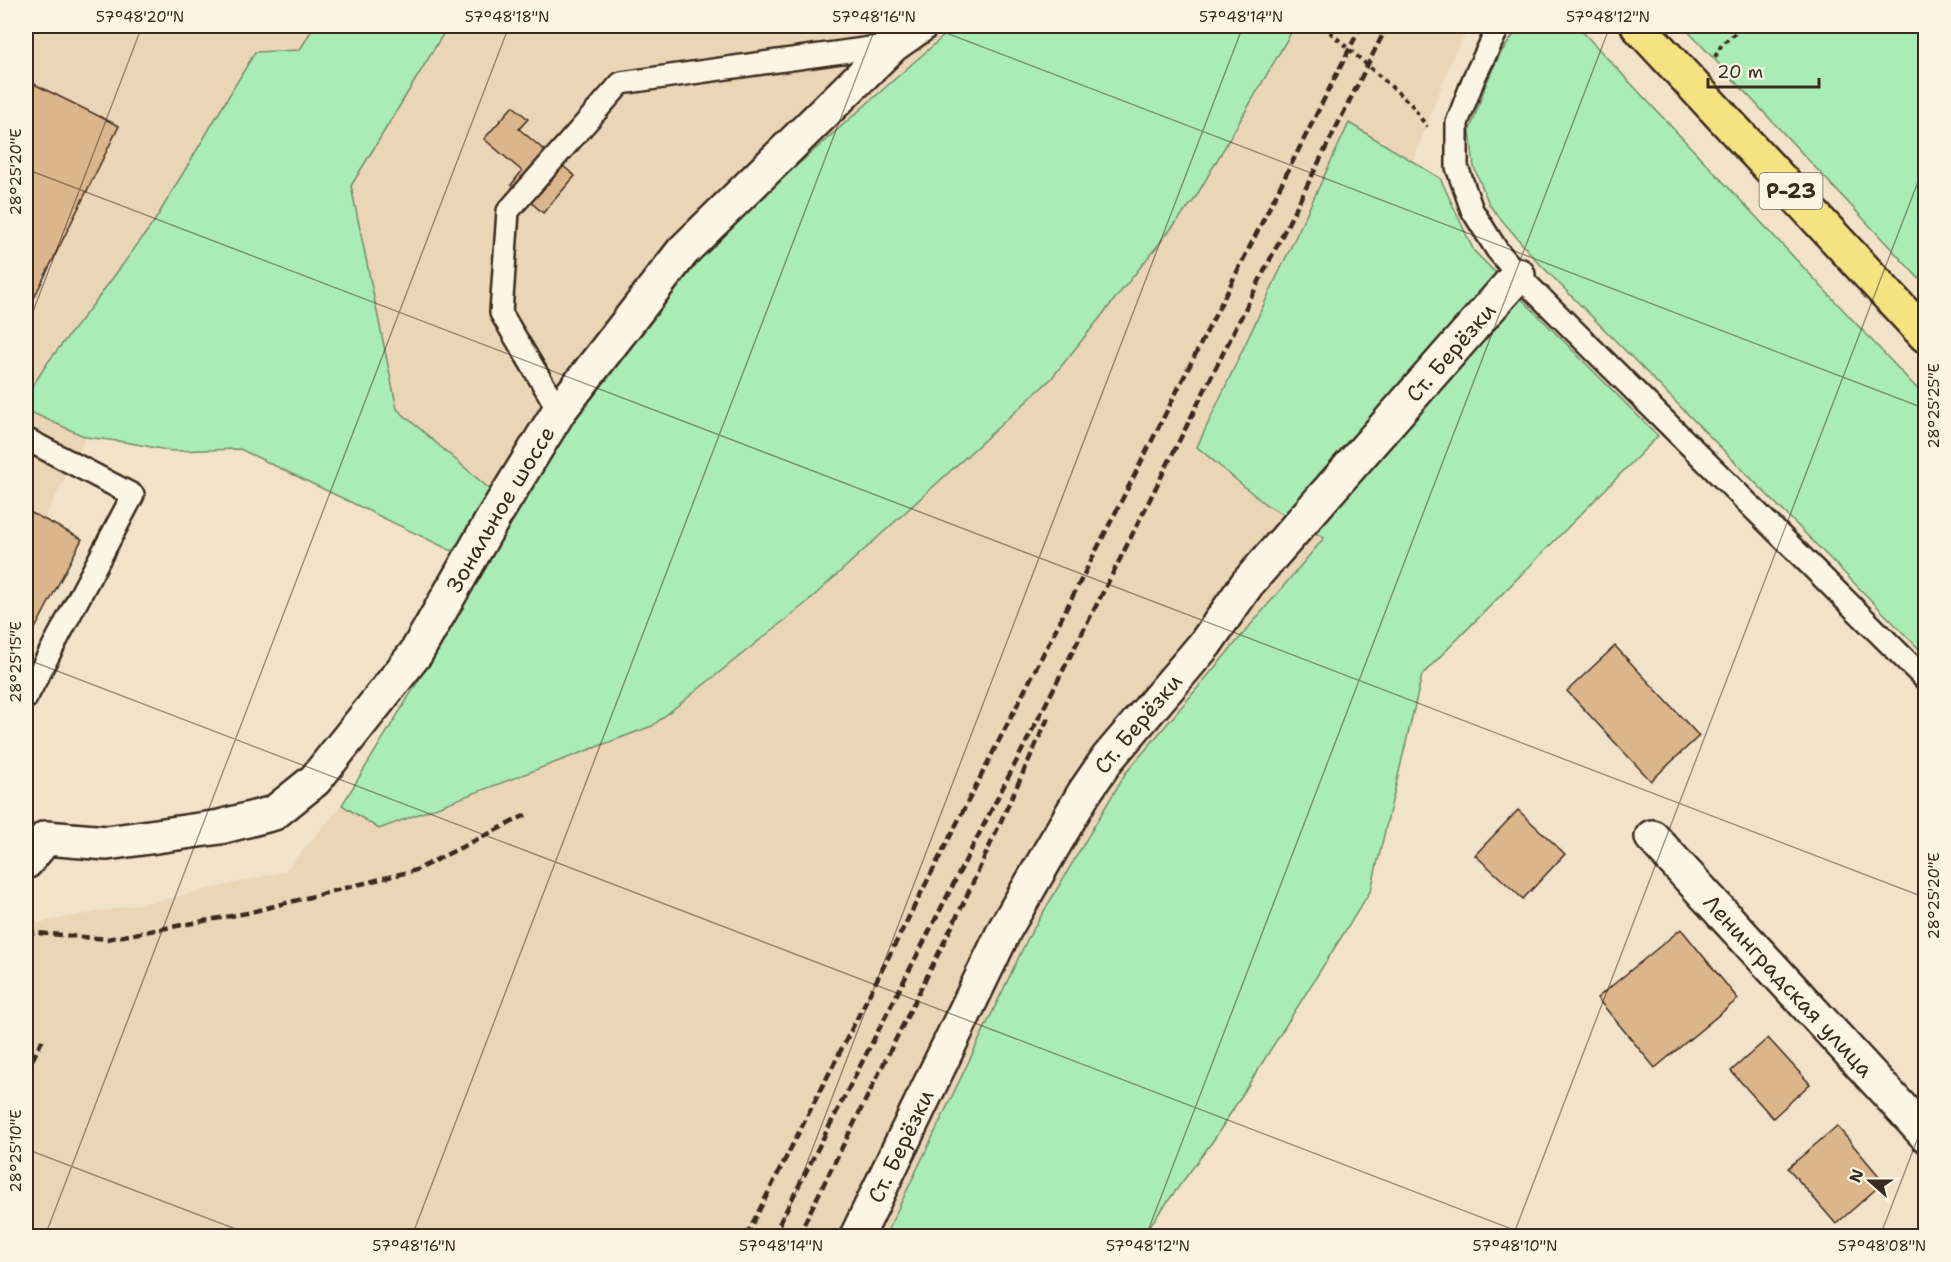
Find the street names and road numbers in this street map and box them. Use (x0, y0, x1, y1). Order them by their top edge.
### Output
road number: Р-23 (1760, 173, 1822, 209)
street label: Ст. Берёзки (1399, 296, 1502, 408)
street label: Зональное шоссе (439, 420, 561, 598)
street label: Ст. Берёзки (1087, 667, 1188, 779)
street label: Ленинградская улица (1697, 888, 1880, 1084)
street label: Ст. Берёзки (861, 1084, 940, 1207)

